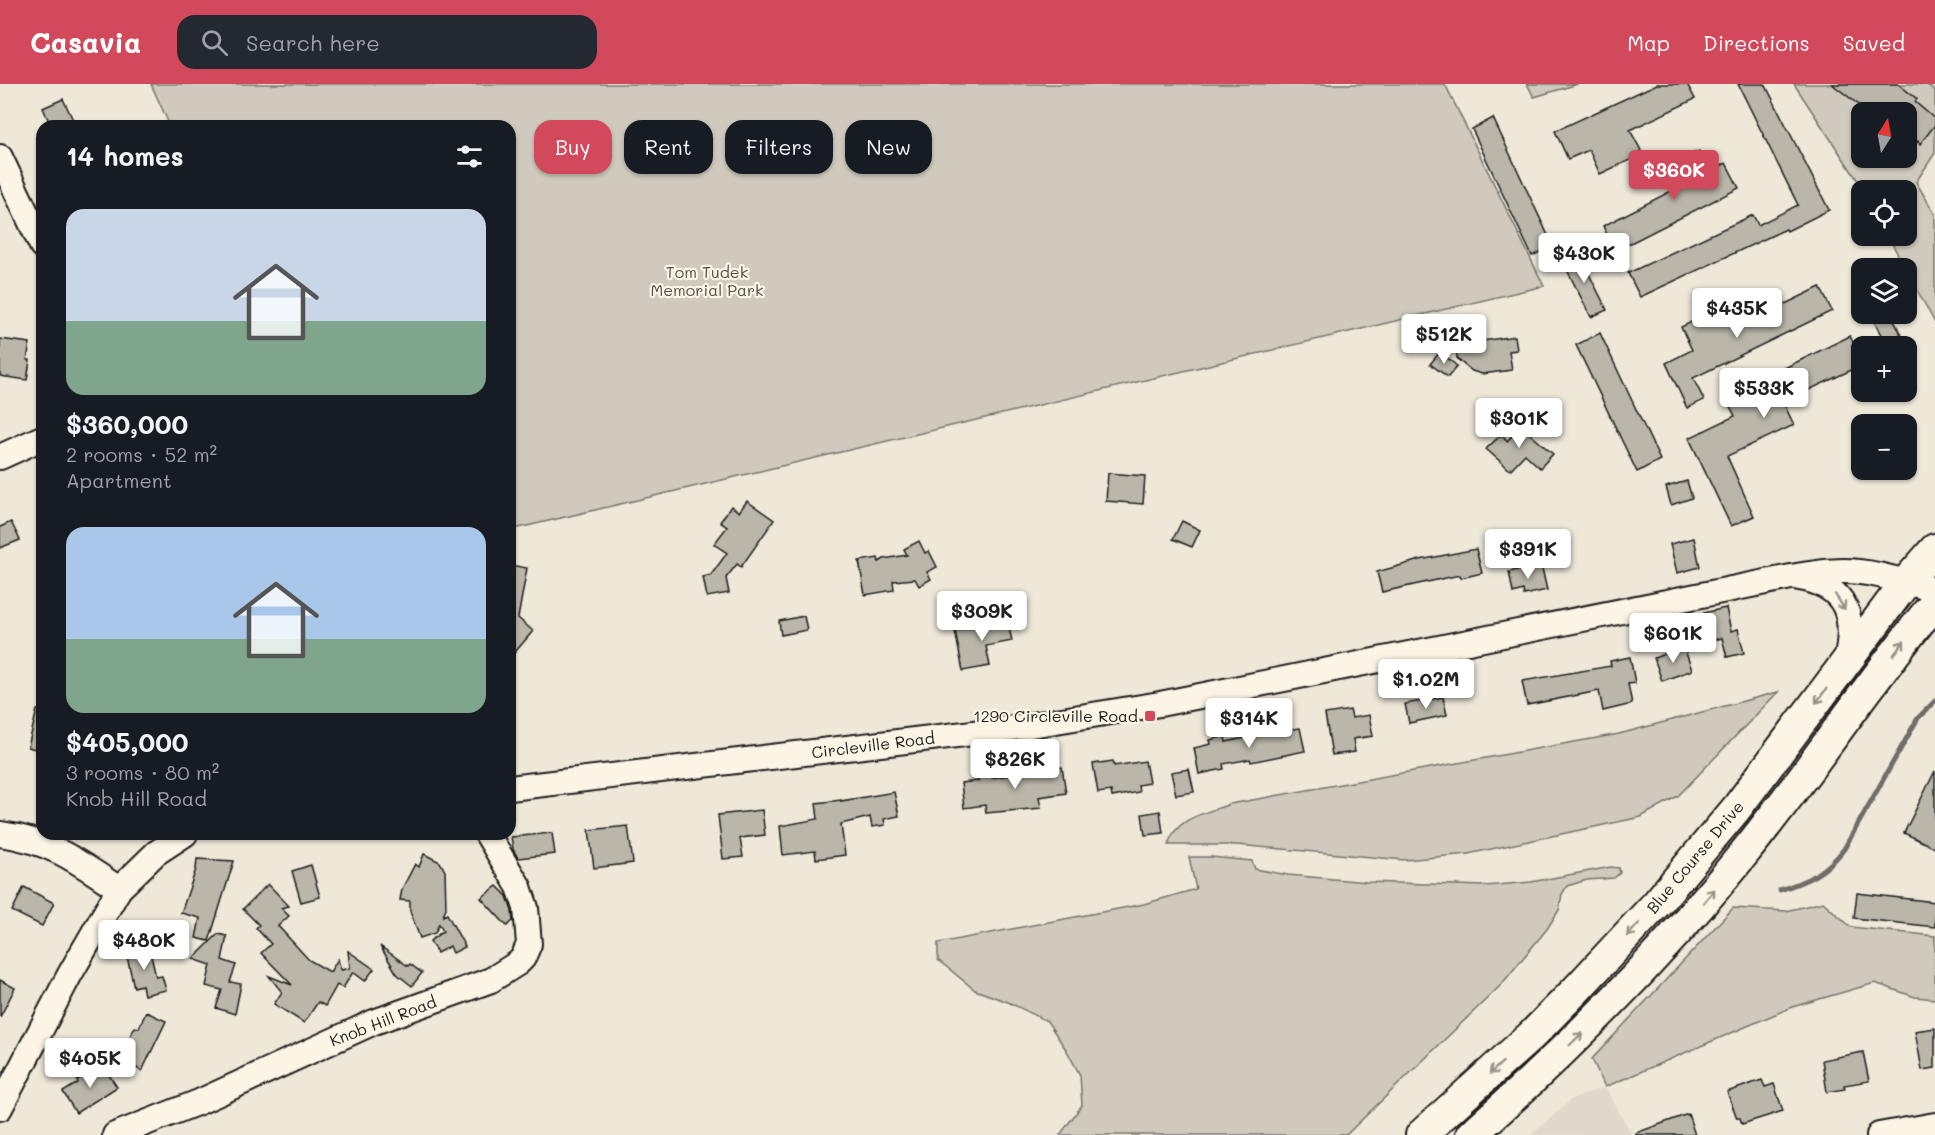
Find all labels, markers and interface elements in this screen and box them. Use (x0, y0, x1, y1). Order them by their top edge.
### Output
search box (177, 15, 597, 69)
text: Casavia (30, 24, 141, 60)
icon: search (198, 26, 231, 59)
text: Search here (246, 28, 380, 57)
text: Map (1627, 29, 1670, 56)
text: Directions (1703, 29, 1810, 56)
text: Saved (1843, 29, 1905, 56)
north arrow (1851, 102, 1917, 168)
map controls (1851, 102, 1917, 480)
chip: Buy (534, 120, 612, 174)
chip: Rent (624, 120, 713, 174)
chip: Filters (725, 120, 833, 174)
chip: New (845, 120, 932, 174)
text: 14 homes (66, 139, 184, 173)
icon: filters (453, 140, 486, 173)
pin: $360K (1632, 150, 1716, 201)
text: $360K (1643, 156, 1705, 182)
button: locate (1851, 180, 1917, 246)
pin: $430K (1542, 233, 1626, 284)
text: $430K (1552, 239, 1616, 265)
icon: home (222, 248, 330, 356)
button: layers (1851, 258, 1917, 324)
park label: Tom Tudek Memorial Park (650, 261, 764, 300)
pin: $435K (1695, 288, 1779, 339)
text: $435K (1706, 294, 1768, 320)
pin: $512K (1402, 314, 1486, 365)
text: $512K (1415, 320, 1473, 346)
button: + (1851, 336, 1917, 402)
pin: $533K (1722, 368, 1806, 419)
text: $533K (1733, 374, 1795, 400)
pin: $301K (1477, 398, 1561, 449)
text: $301K (1489, 404, 1549, 430)
text: $360,000 (66, 407, 188, 441)
button: − (1851, 414, 1917, 480)
text: 2 rooms · 52 m² (66, 441, 217, 467)
text: Apartment (66, 467, 172, 493)
pin: $391K (1486, 529, 1570, 580)
text: $391K (1499, 535, 1557, 561)
icon: home (222, 566, 330, 674)
pin: $309K (940, 591, 1024, 642)
one-way arrow (1835, 593, 1847, 610)
text: $309K (951, 597, 1013, 623)
pin: $601K (1631, 613, 1715, 664)
text: $601K (1643, 619, 1703, 645)
one-way arrow (1892, 640, 1905, 656)
pin: $1.02M (1377, 659, 1475, 710)
text: $1.02M (1392, 665, 1460, 691)
one-way arrow (1815, 687, 1827, 703)
pin: $314K (1207, 698, 1291, 749)
text: $314K (1219, 704, 1279, 730)
place label: 1290 Circleville Road (974, 705, 1138, 726)
marker: 1290 Circleville Road (1143, 709, 1157, 723)
text: $405,000 (66, 725, 189, 759)
street label: Circleville Road (810, 727, 936, 762)
pin: $826K (973, 739, 1057, 790)
text: $826K (984, 745, 1046, 771)
text: 3 rooms · 80 m² (66, 759, 219, 785)
text: Knob Hill Road (66, 785, 207, 811)
street label: Blue Course Drive (1641, 796, 1748, 917)
one-way arrow (1702, 889, 1716, 904)
pin: $480K (102, 920, 186, 971)
one-way arrow (1627, 922, 1641, 937)
text: $480K (112, 926, 176, 952)
street label: Knob Hill Road (326, 991, 439, 1051)
one-way arrow (1569, 1032, 1584, 1046)
pin: $405K (48, 1038, 132, 1089)
text: $405K (59, 1044, 121, 1070)
one-way arrow (1488, 1061, 1503, 1075)

